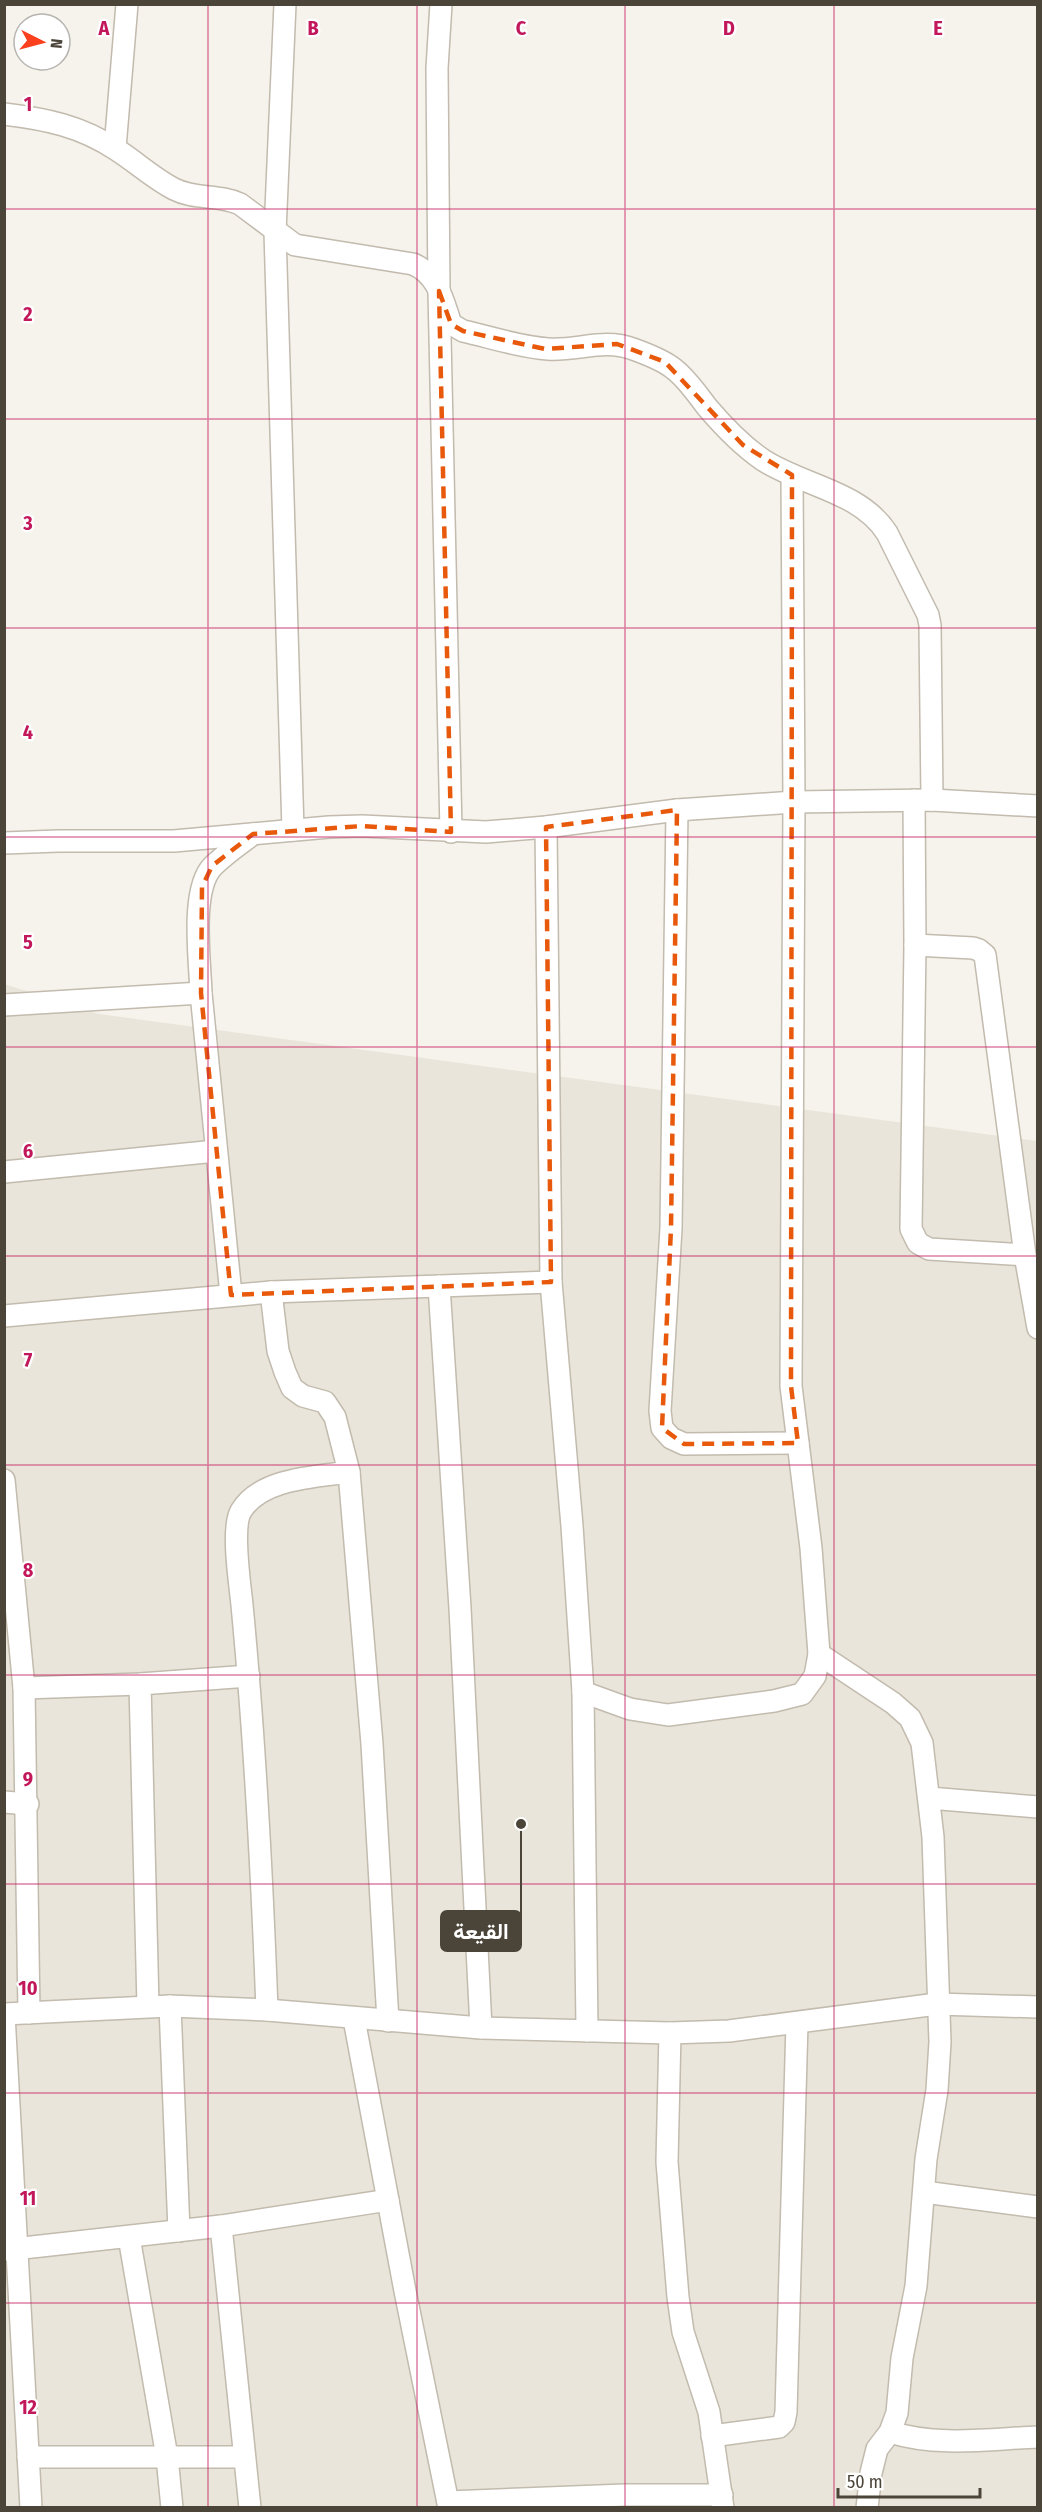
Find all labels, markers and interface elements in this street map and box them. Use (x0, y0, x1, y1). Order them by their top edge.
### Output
north arrow (12, 12, 72, 72)
text: A (98, 16, 111, 40)
text: B (307, 16, 319, 40)
text: C (516, 16, 527, 40)
text: D (723, 16, 735, 40)
text: E (933, 16, 943, 40)
text: N (46, 38, 66, 49)
text: 1 (24, 92, 32, 116)
text: 2 (22, 302, 33, 326)
text: 3 (22, 511, 33, 535)
text: 4 (23, 720, 33, 744)
text: 5 (23, 930, 33, 954)
text: 6 (23, 1139, 33, 1163)
text: 7 (24, 1348, 33, 1372)
text: 8 (23, 1558, 34, 1582)
text: 9 (23, 1767, 33, 1791)
callout: القيعة (441, 1911, 521, 1951)
text: القيعة (453, 1918, 509, 1945)
text: 10 (18, 1976, 38, 2000)
text: 11 (20, 2186, 36, 2210)
text: 12 (19, 2395, 37, 2419)
scale bar (838, 2461, 980, 2499)
text: 50 m (847, 2471, 883, 2493)

